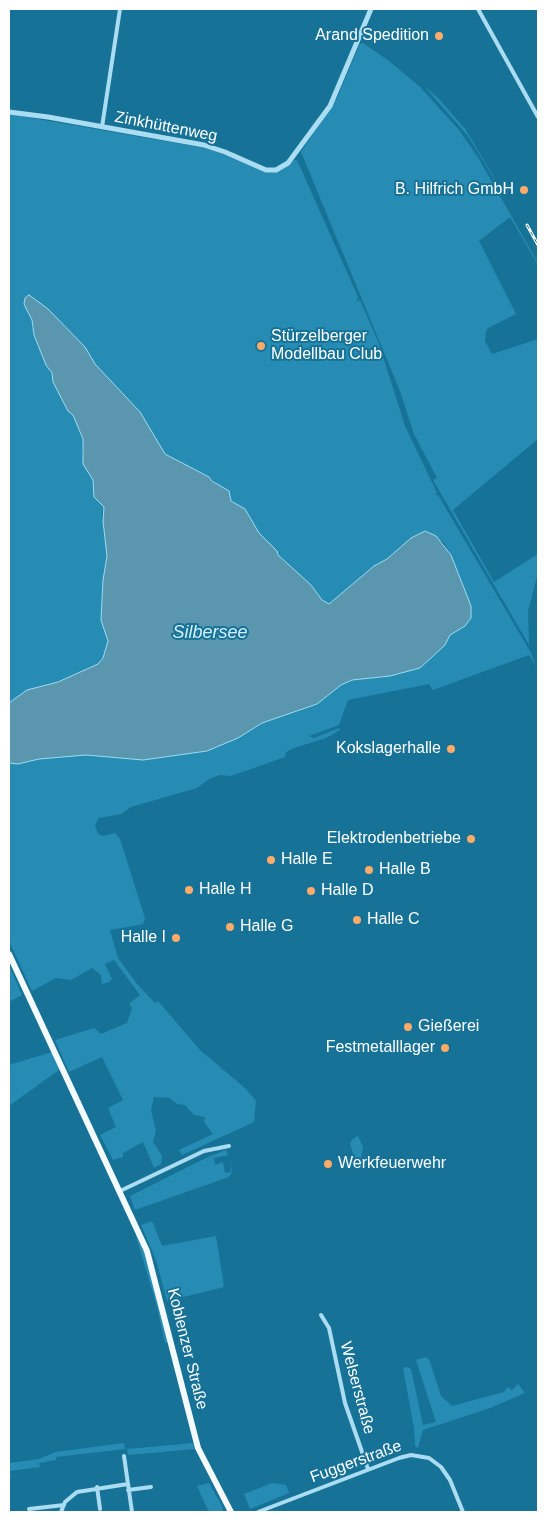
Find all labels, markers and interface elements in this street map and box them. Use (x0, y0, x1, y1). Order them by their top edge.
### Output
place label: Arand Spedition (315, 26, 429, 46)
marker: Arand Spedition (433, 30, 445, 42)
street label: Zinkhüttenweg (113, 108, 219, 146)
place label: B. Hilfrich GmbH (395, 180, 514, 200)
marker: B. Hilfrich GmbH (518, 184, 530, 196)
place label: Stürzelberger Modellbau Club (271, 327, 382, 365)
marker: Stürzelberger Modellbau Club (255, 340, 267, 352)
water label: Silbersee (172, 622, 248, 644)
place label: Kokslagerhalle (336, 739, 441, 759)
marker: Kokslagerhalle (445, 743, 457, 755)
place label: Elektrodenbetriebe (327, 829, 461, 849)
marker: Elektrodenbetriebe (465, 833, 477, 845)
place label: Halle E (281, 850, 333, 870)
marker: Halle E (265, 854, 277, 866)
place label: Halle B (379, 860, 431, 880)
marker: Halle B (363, 864, 375, 876)
place label: Halle H (199, 880, 251, 900)
place label: Halle D (321, 881, 373, 901)
marker: Halle H (183, 884, 195, 896)
marker: Halle D (305, 885, 317, 897)
place label: Halle C (367, 910, 419, 930)
marker: Halle C (351, 914, 363, 926)
place label: Halle G (240, 917, 293, 937)
marker: Halle G (224, 921, 236, 933)
place label: Halle I (121, 928, 166, 948)
marker: Halle I (170, 932, 182, 944)
place label: Gießerei (418, 1017, 479, 1037)
marker: Gießerei (402, 1021, 414, 1033)
place label: Festmetalllager (326, 1038, 435, 1058)
marker: Festmetalllager (439, 1042, 451, 1054)
place label: Werkfeuerwehr (338, 1154, 446, 1174)
marker: Werkfeuerwehr (322, 1158, 334, 1170)
street label: Koblenzer Straße (163, 1286, 211, 1412)
street label: Welserstraße (335, 1340, 379, 1436)
street label: Fuggerstraße (308, 1437, 404, 1487)

